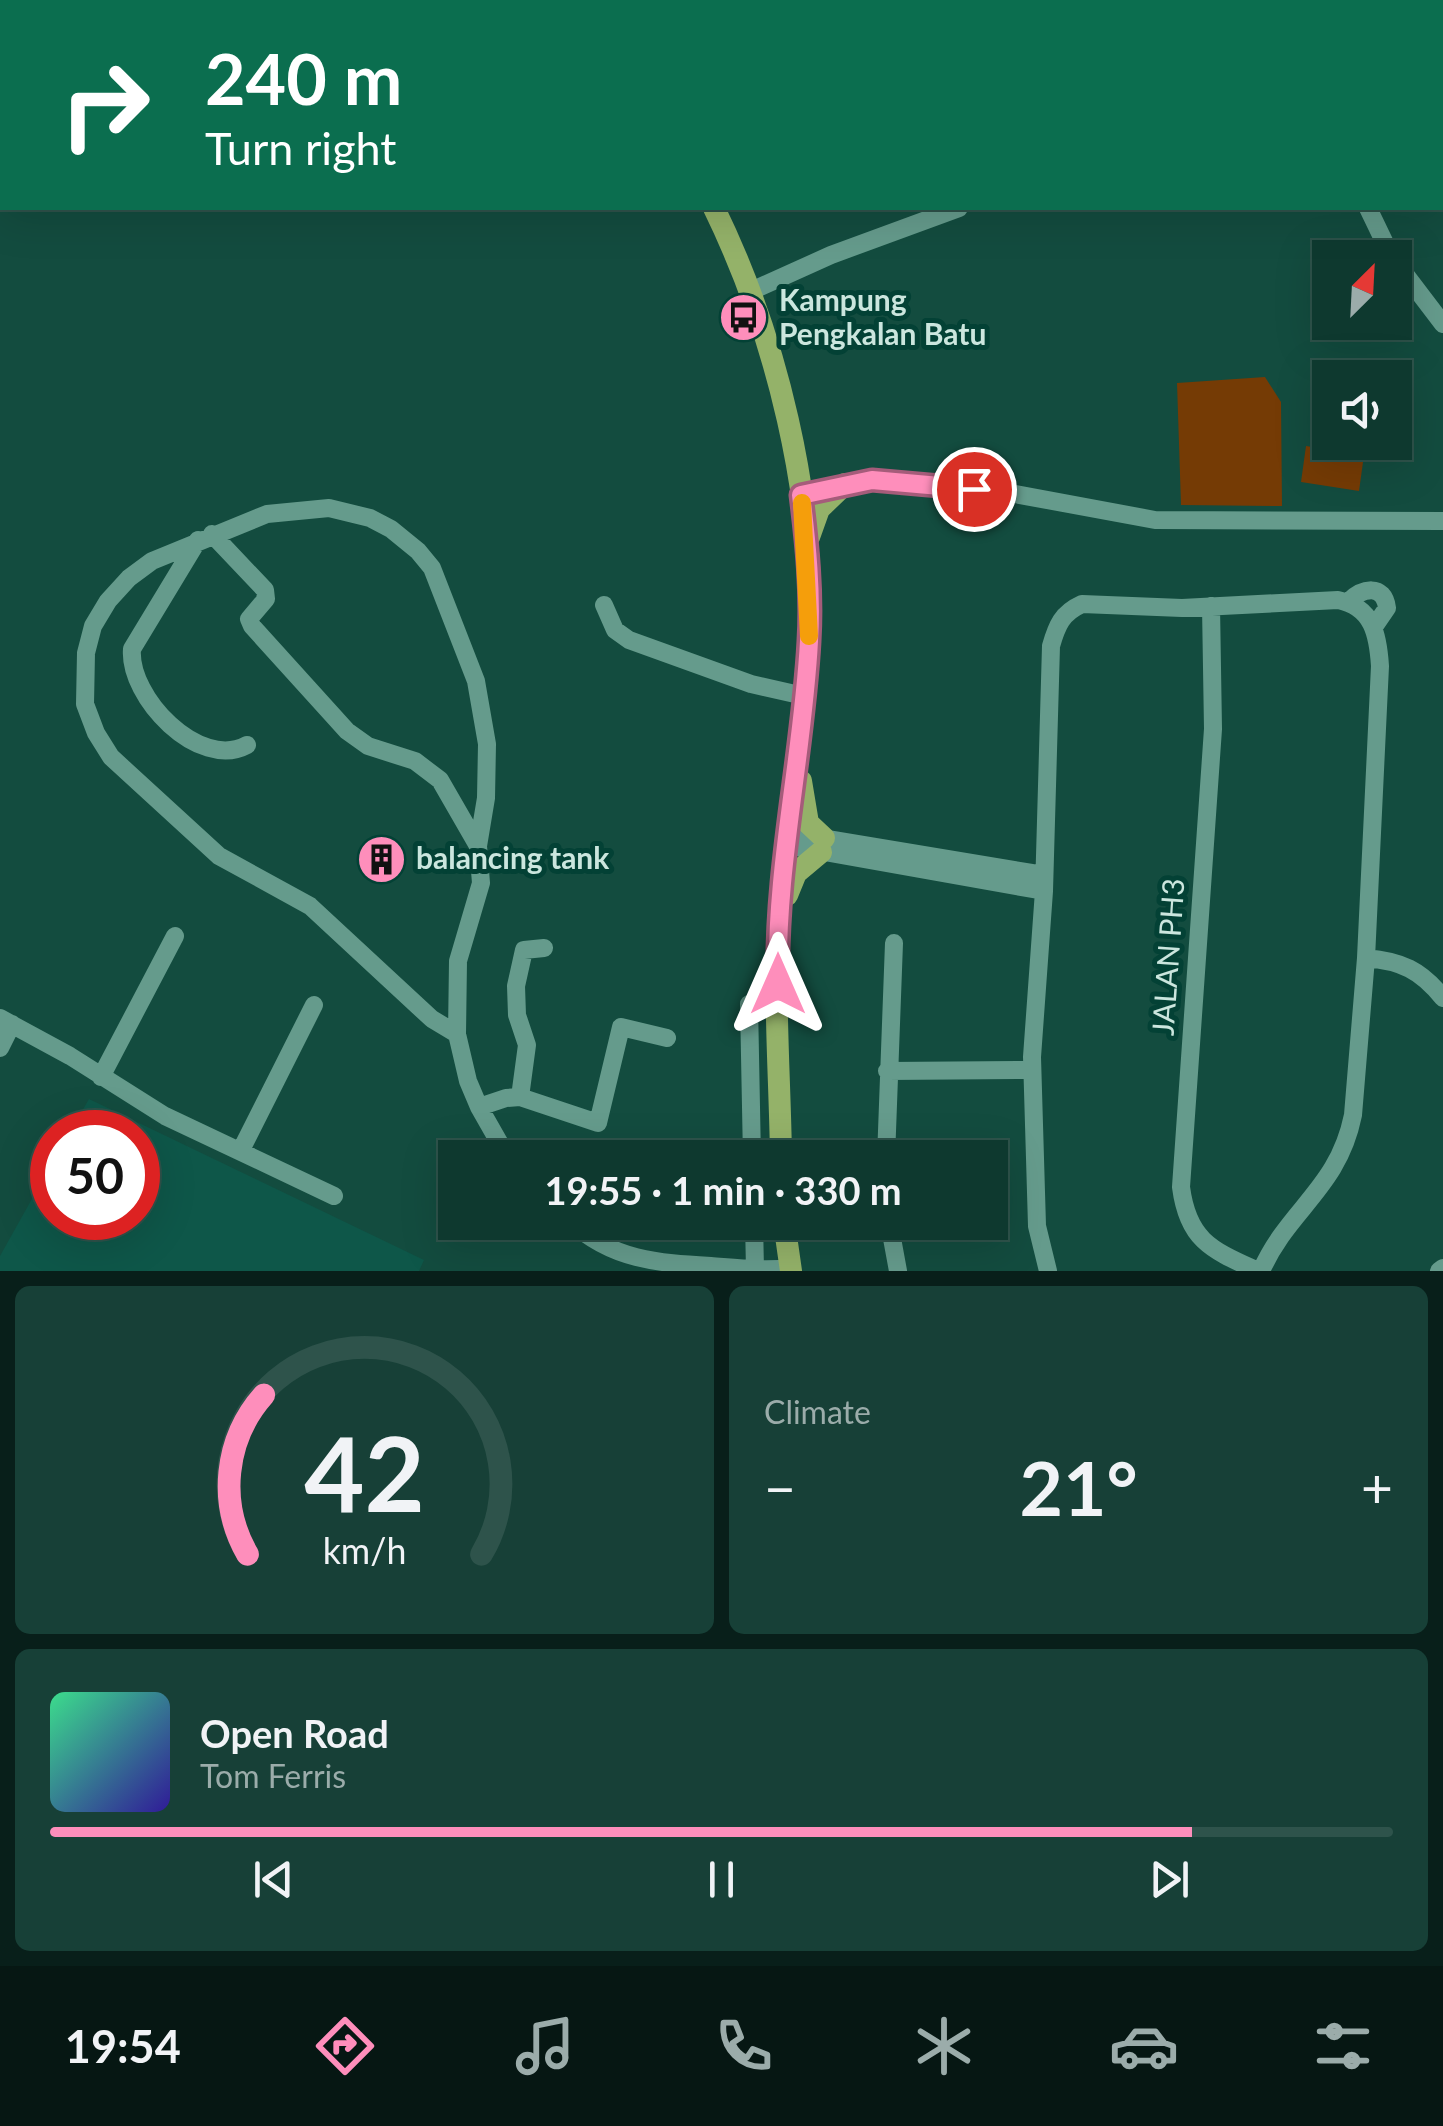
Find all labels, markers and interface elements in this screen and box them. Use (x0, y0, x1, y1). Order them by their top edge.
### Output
text: 240 m (205, 36, 402, 120)
icon: right (40, 40, 170, 170)
text: Turn right (205, 121, 396, 175)
north arrow (1312, 240, 1412, 340)
map controls (1312, 240, 1412, 460)
place label: Kampung Pengkalan Batu (779, 281, 986, 351)
bus stop icon: Kampung Pengkalan Batu (718, 292, 770, 344)
button: sound (1312, 360, 1412, 460)
pin (932, 447, 1017, 532)
icon: arrive (947, 462, 1002, 517)
building icon: balancing tank (355, 833, 407, 885)
place label: balancing tank (416, 839, 610, 875)
street label: JALAN PH3 (1144, 877, 1190, 1037)
position arrow (726, 932, 830, 1036)
speed limit sign: 50 (30, 1110, 160, 1240)
text: 19:55 · 1 min · 330 m (544, 1167, 902, 1213)
text: Climate (764, 1392, 871, 1431)
text: 42 (304, 1409, 425, 1534)
text: 21° (1019, 1442, 1138, 1532)
text: − (764, 1454, 796, 1520)
text: + (1361, 1454, 1393, 1520)
text: km/h (323, 1529, 406, 1572)
text: Open Road (200, 1710, 389, 1756)
text: Tom Ferris (200, 1756, 346, 1795)
icon: previous (246, 1852, 301, 1907)
icon: pause (694, 1852, 749, 1907)
icon: next (1142, 1852, 1197, 1907)
icon: directions (310, 2011, 380, 2081)
icon: music (510, 2011, 580, 2081)
icon: phone (709, 2011, 779, 2081)
icon: climate (909, 2011, 979, 2081)
icon: car (1109, 2011, 1179, 2081)
icon: filters (1308, 2011, 1378, 2081)
text: 19:54 (65, 2019, 181, 2073)

